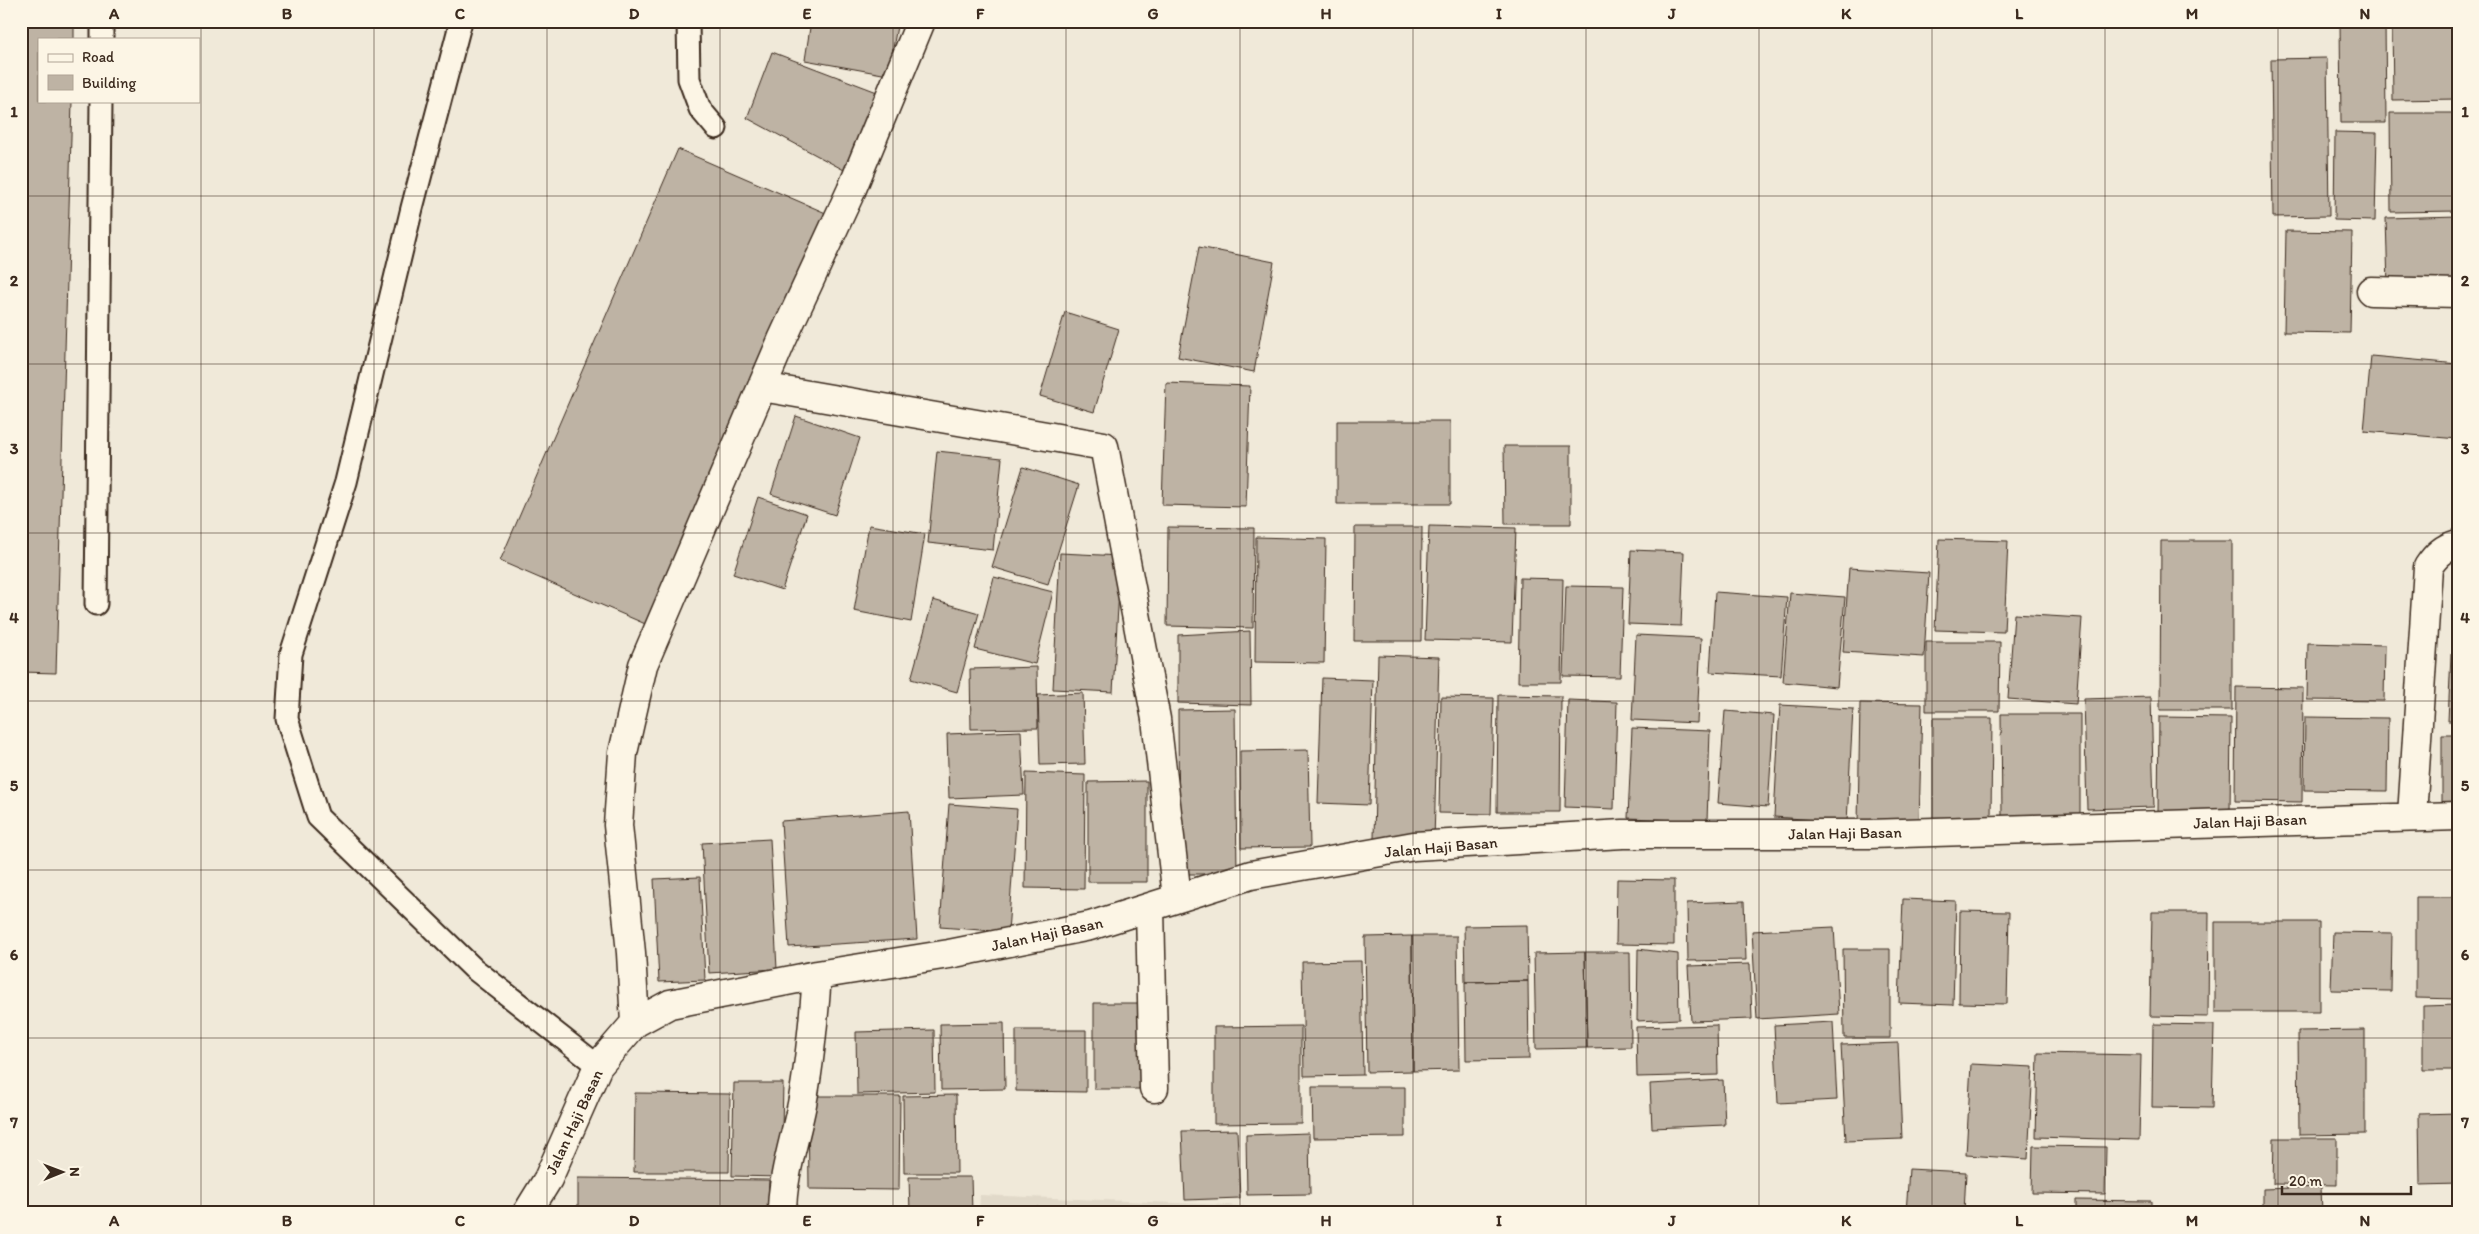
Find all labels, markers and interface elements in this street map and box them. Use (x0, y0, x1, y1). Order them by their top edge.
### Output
text: A (108, 4, 120, 23)
text: B (282, 4, 293, 23)
text: C (455, 4, 466, 23)
text: D (629, 4, 640, 23)
text: E (803, 4, 812, 23)
text: F (976, 4, 985, 23)
text: G (1147, 4, 1159, 23)
text: H (1320, 4, 1332, 23)
text: I (1496, 4, 1502, 23)
text: J (1667, 4, 1676, 23)
text: K (1841, 4, 1852, 23)
text: L (2015, 4, 2024, 23)
text: M (2186, 4, 2198, 23)
text: N (2360, 4, 2370, 23)
legend (38, 38, 200, 102)
text: Road (82, 48, 115, 66)
text: Building (82, 74, 136, 92)
text: 1 (10, 102, 18, 121)
text: 1 (2461, 102, 2469, 121)
text: 2 (10, 271, 19, 290)
text: 2 (2461, 271, 2470, 290)
text: 3 (10, 439, 19, 458)
text: 3 (2461, 439, 2470, 458)
text: 4 (9, 608, 19, 627)
text: 4 (2460, 608, 2470, 627)
text: 5 (10, 776, 19, 795)
text: 5 (2461, 776, 2470, 795)
street label: Jalan Haji Basan (2193, 810, 2308, 832)
street label: Jalan Haji Basan (1788, 823, 1902, 843)
street label: Jalan Haji Basan (1384, 833, 1499, 861)
street label: Jalan Haji Basan (989, 913, 1105, 955)
text: 6 (10, 945, 19, 964)
text: 6 (2461, 945, 2470, 964)
street label: Jalan Haji Basan (541, 1066, 607, 1178)
text: 7 (9, 1113, 18, 1132)
text: 7 (2460, 1113, 2469, 1132)
north arrow (38, 1146, 88, 1196)
scale bar (2282, 1164, 2410, 1196)
text: N (66, 1167, 83, 1177)
text: 20 m (2289, 1172, 2323, 1190)
text: A (108, 1211, 120, 1230)
text: B (282, 1211, 293, 1230)
text: C (455, 1211, 466, 1230)
text: D (629, 1211, 640, 1230)
text: E (803, 1211, 812, 1230)
text: F (976, 1211, 985, 1230)
text: G (1147, 1211, 1159, 1230)
text: H (1320, 1211, 1332, 1230)
text: I (1496, 1211, 1502, 1230)
text: J (1667, 1211, 1676, 1230)
text: K (1841, 1211, 1852, 1230)
text: L (2015, 1211, 2024, 1230)
text: M (2186, 1211, 2198, 1230)
text: N (2360, 1211, 2370, 1230)

